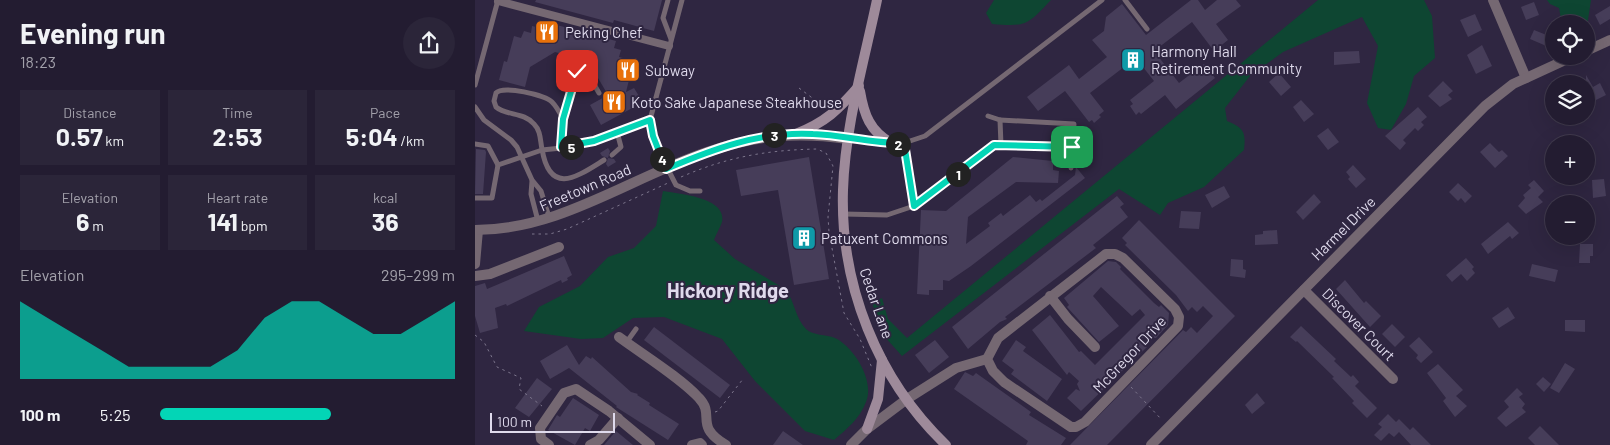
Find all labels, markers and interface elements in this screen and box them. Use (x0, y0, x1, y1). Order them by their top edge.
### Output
map controls (1545, 15, 1595, 245)
button: locate (1545, 15, 1595, 65)
text: Evening run (20, 16, 166, 50)
button: share (403, 17, 455, 69)
restaurant icon: Peking Chef (534, 19, 560, 45)
place label: Peking Chef (565, 23, 642, 41)
place label: Harmony Hall Retirement Community (1151, 42, 1302, 77)
building icon: Harmony Hall Retirement Community (1120, 47, 1146, 73)
pin (556, 50, 598, 92)
text: 18:23 (20, 52, 56, 71)
icon: check (563, 57, 591, 85)
restaurant icon: Subway (615, 57, 641, 83)
place label: Subway (645, 61, 695, 79)
button: layers (1545, 75, 1595, 125)
restaurant icon: Koto Sake Japanese Steakhouse (601, 89, 627, 115)
place label: Koto Sake Japanese Steakhouse (631, 93, 842, 111)
text: Distance (63, 104, 117, 121)
text: Time (222, 104, 253, 121)
text: Pace (370, 104, 400, 121)
text: 0.57 (56, 121, 103, 151)
text: 2:53 (212, 121, 263, 151)
text: 5:04 (346, 121, 398, 151)
pin: 3 (761, 122, 787, 148)
pin (1051, 126, 1093, 168)
text: 3 (771, 127, 778, 144)
text: km (103, 132, 124, 149)
text: /km (398, 132, 425, 149)
pin: 2 (885, 132, 911, 156)
icon: arrive (1058, 133, 1086, 161)
pin: 5 (559, 134, 583, 160)
button: + (1545, 135, 1595, 185)
text: 2 (895, 136, 902, 153)
text: 5 (568, 139, 575, 156)
pin: 4 (649, 146, 675, 172)
text: 4 (658, 151, 667, 168)
street label: Freetown Road (536, 160, 634, 214)
pin: 1 (945, 162, 971, 186)
text: 1 (956, 166, 961, 183)
text: Elevation (62, 189, 118, 206)
text: Heart rate (207, 189, 268, 206)
text: kcal (373, 189, 397, 206)
street label: Harmel Drive (1307, 192, 1379, 264)
button: − (1545, 195, 1595, 245)
text: 6 (76, 206, 89, 236)
text: 141 (207, 206, 238, 236)
text: 36 (372, 206, 399, 236)
text: m (89, 217, 104, 234)
text: bpm (238, 217, 268, 234)
building icon: Patuxent Commons (791, 225, 817, 251)
place label: Patuxent Commons (821, 229, 948, 247)
text: Elevation (20, 265, 84, 284)
text: 295–299 m (381, 265, 455, 284)
street label: Cedar Lane (857, 265, 897, 341)
district label: Hickory Ridge (667, 278, 789, 302)
street label: Discover Court (1319, 284, 1399, 364)
street label: McGregor Drive (1089, 312, 1169, 396)
text: 100 m (20, 405, 60, 424)
text: 5:25 (100, 405, 130, 424)
scale bar (490, 410, 615, 433)
text: 100 m (497, 413, 532, 430)

